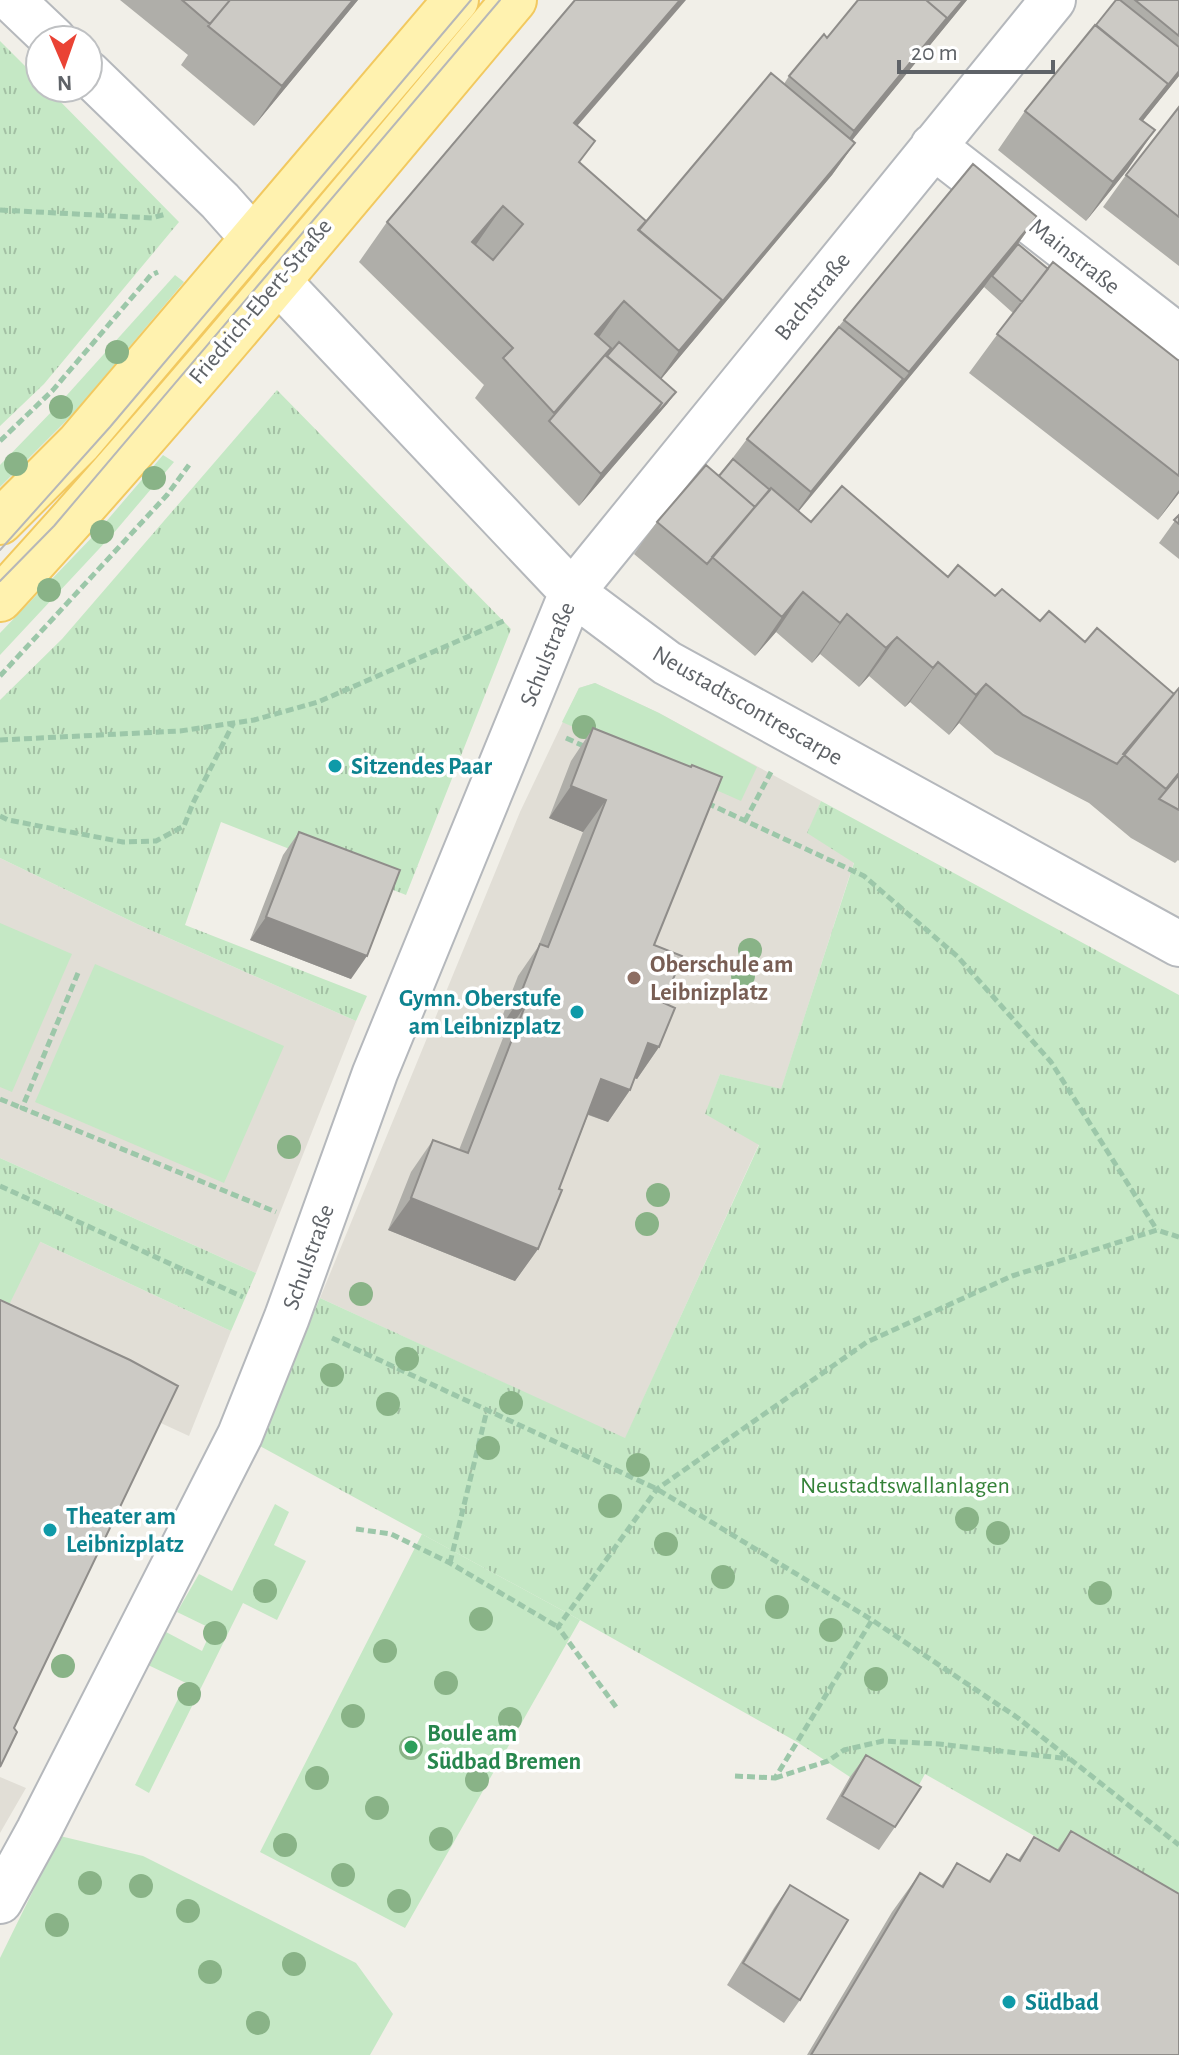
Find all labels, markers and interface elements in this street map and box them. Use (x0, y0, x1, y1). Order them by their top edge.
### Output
north arrow (24, 24, 104, 104)
scale bar (899, 24, 1053, 74)
text: 20 m (911, 41, 958, 65)
text: N (57, 72, 73, 94)
street label: Friedrich-Ebert-Straße (185, 214, 337, 389)
street label: Mainstraße (1025, 214, 1124, 299)
street label: Bachstraße (770, 248, 855, 345)
street label: Schulstraße (516, 599, 580, 710)
street label: Neustadtscontrescarpe (648, 642, 847, 770)
place label: Sitzendes Paar (351, 755, 493, 779)
marker: Sitzendes Paar (326, 757, 344, 775)
place label: Oberschule am Leibnizplatz (650, 953, 793, 1005)
marker: Oberschule am Leibnizplatz (625, 969, 643, 987)
place label: Gymn. Oberstufe am Leibnizplatz (399, 987, 561, 1039)
marker: Gymn. Oberstufe am Leibnizplatz (568, 1003, 586, 1021)
street label: Schulstraße (279, 1201, 339, 1313)
park label: Neustadtswallanlagen (800, 1474, 1010, 1498)
place label: Theater am Leibnizplatz (66, 1505, 184, 1557)
marker: Theater am Leibnizplatz (41, 1521, 59, 1539)
place label: Boule am Südbad Bremen (427, 1722, 581, 1774)
marker: Boule am Südbad Bremen (402, 1738, 420, 1756)
place label: Südbad (1025, 1991, 1099, 2015)
marker: Südbad (1000, 1993, 1018, 2011)

